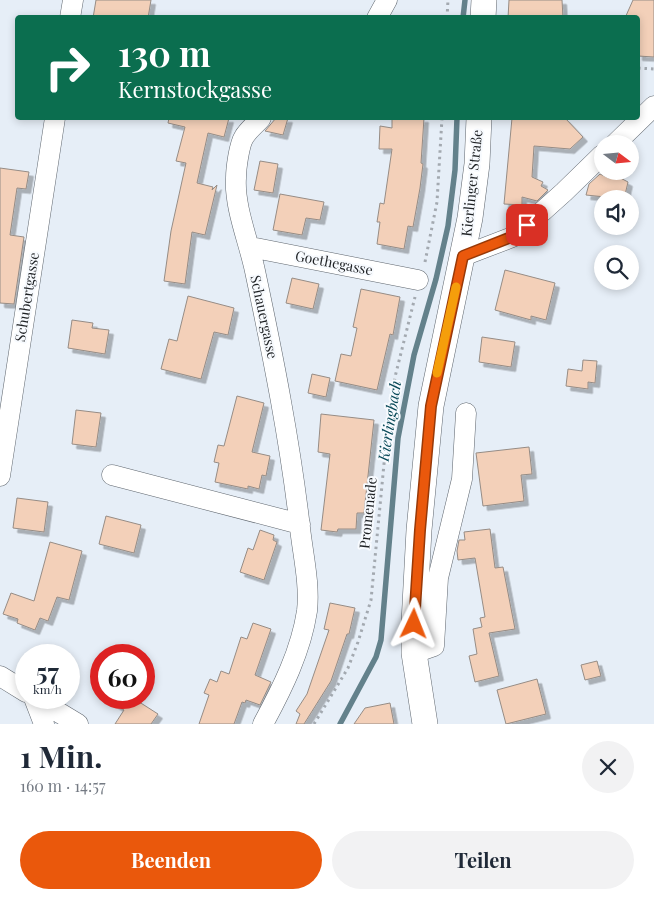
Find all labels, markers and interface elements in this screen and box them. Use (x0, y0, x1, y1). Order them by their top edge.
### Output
text: 130 m (118, 29, 211, 76)
icon: right (35, 35, 100, 100)
text: Kernstockgasse (118, 74, 272, 104)
street label: Kierlinger Straße (456, 129, 487, 237)
north arrow (594, 135, 639, 180)
map controls (594, 135, 639, 290)
button: sound (594, 190, 639, 235)
pin (506, 204, 548, 246)
icon: arrive (513, 211, 541, 239)
button: search (594, 245, 639, 290)
street label: Goethegasse (294, 246, 375, 279)
street label: Schubertgasse (10, 251, 43, 343)
street label: Schauergasse (246, 273, 283, 360)
water label: Kierlingbach (373, 379, 405, 464)
street label: Promenade (354, 476, 381, 550)
position arrow (387, 597, 439, 649)
speed limit sign: 60 (90, 644, 155, 709)
text: 57 (36, 654, 59, 687)
text: km/h (33, 681, 62, 697)
text: 1 Min. (20, 736, 102, 776)
button: close (582, 741, 634, 793)
text: 160 m · 14:57 (20, 775, 105, 796)
button: Beenden (20, 831, 322, 889)
button: Teilen (332, 831, 634, 889)

